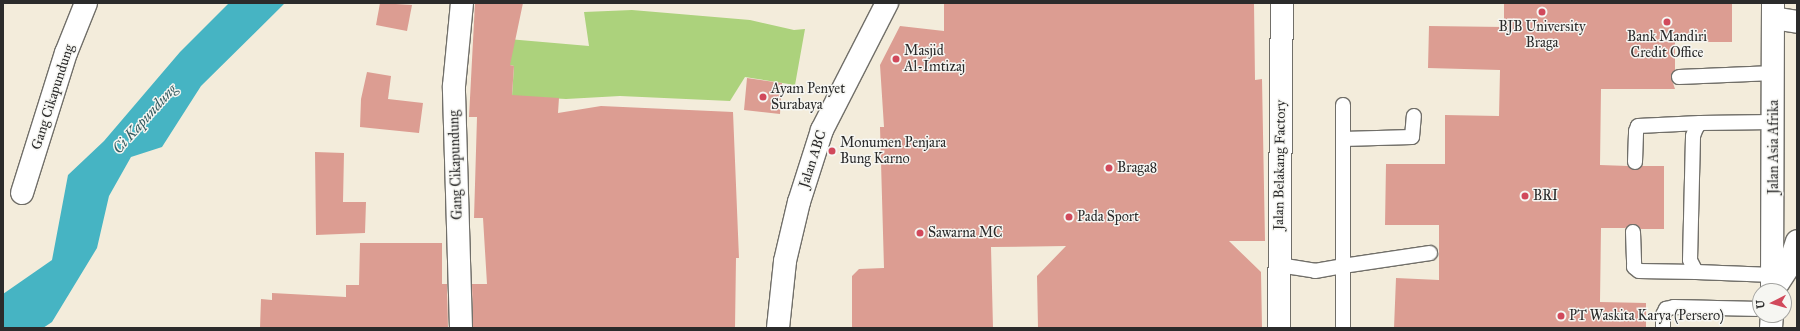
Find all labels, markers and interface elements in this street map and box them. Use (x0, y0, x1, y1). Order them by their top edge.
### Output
marker: BJB University Braga (1537, 7, 1547, 17)
marker: Bank Mandiri Credit Office (1662, 17, 1672, 27)
place label: BJB University Braga (1498, 19, 1586, 52)
place label: Bank Mandiri Credit Office (1627, 29, 1707, 62)
street label: Gang Cikapundung (28, 42, 78, 152)
place label: Masjid Al-Imtizaj (904, 43, 965, 76)
marker: Masjid Al-Imtizaj (891, 54, 901, 64)
water label: Ci Kapundung (109, 80, 181, 158)
place label: Ayam Penyet Surabaya (771, 81, 845, 114)
marker: Ayam Penyet Surabaya (758, 92, 768, 102)
street label: Jalan Belakang Factory (1270, 100, 1290, 230)
street label: Jalan Asia Afrika (1766, 100, 1782, 194)
street label: Gang Cikapundung (446, 110, 466, 220)
street label: Jalan ABC (796, 128, 830, 190)
place label: Monumen Penjara Bung Karno (840, 135, 946, 168)
marker: Monumen Penjara Bung Karno (827, 146, 837, 156)
place label: Braga8 (1117, 160, 1157, 176)
marker: Braga8 (1104, 163, 1114, 173)
place label: BRI (1533, 188, 1558, 204)
marker: BRI (1520, 191, 1530, 201)
place label: Pada Sport (1077, 209, 1139, 225)
marker: Pada Sport (1064, 212, 1074, 222)
place label: Sawarna MC (928, 225, 1002, 241)
marker: Sawarna MC (915, 228, 925, 238)
north arrow (1752, 283, 1792, 323)
text: U (1754, 299, 1767, 309)
place label: PT Waskita Karya (Persero) (1569, 308, 1724, 324)
marker: PT Waskita Karya (Persero) (1556, 311, 1566, 321)

